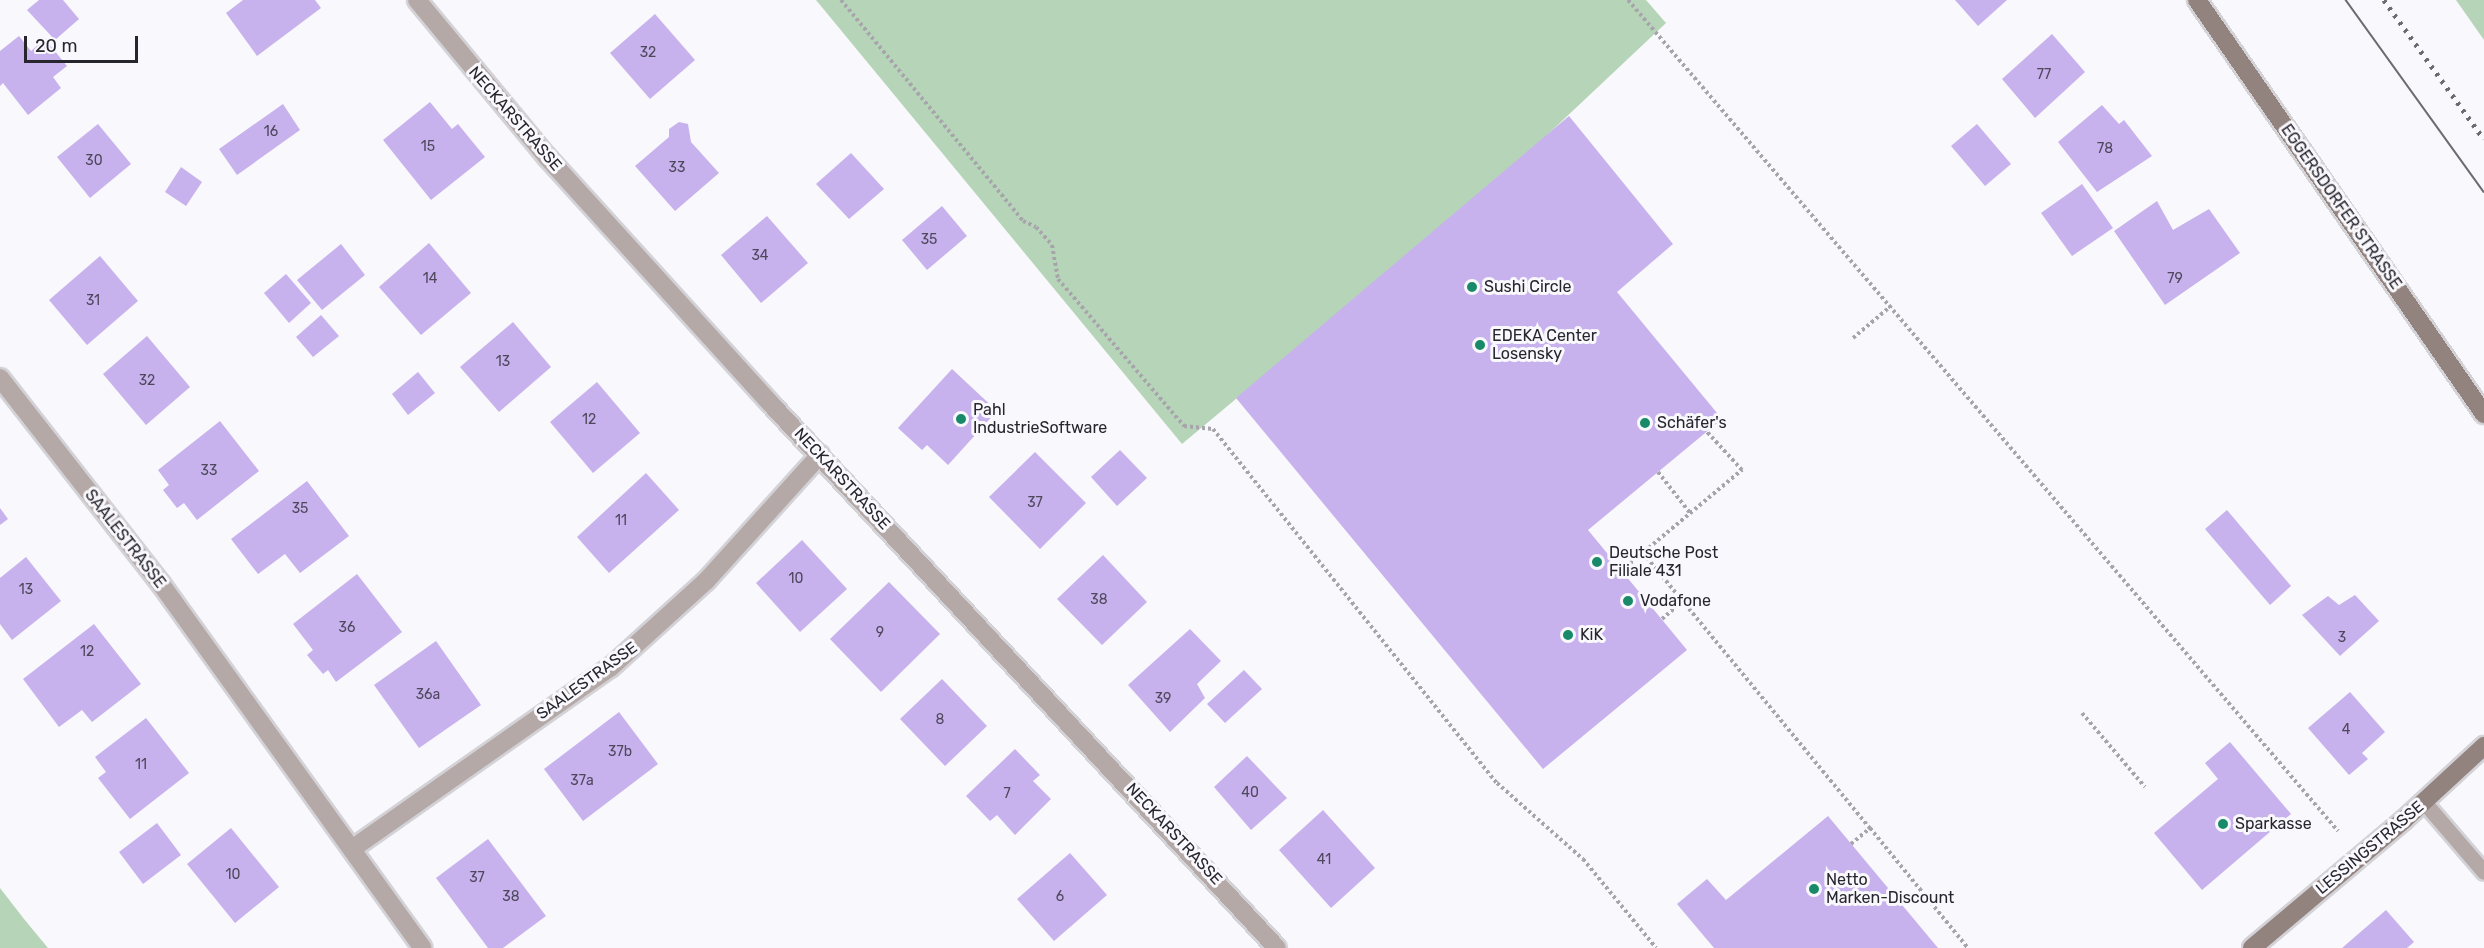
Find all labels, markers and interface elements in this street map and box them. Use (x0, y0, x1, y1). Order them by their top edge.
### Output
scale bar (27, 24, 141, 62)
text: 20 m (35, 35, 77, 57)
house number: 32 (640, 45, 656, 61)
street label: NECKARSTRASSE (464, 63, 566, 175)
house number: 77 (2037, 67, 2051, 83)
street label: EGGERSDORFER STRASSE (2277, 121, 2405, 293)
house number: 16 (264, 124, 278, 140)
house number: 15 (421, 139, 435, 155)
house number: 78 (2097, 141, 2113, 157)
house number: 30 (85, 153, 103, 169)
house number: 33 (669, 160, 685, 176)
house number: 35 (921, 232, 937, 248)
house number: 34 (751, 248, 769, 264)
house number: 14 (423, 271, 437, 287)
house number: 79 (2167, 271, 2183, 287)
place label: Sushi Circle (1484, 277, 1571, 297)
marker: Sushi Circle (1465, 280, 1479, 294)
house number: 31 (86, 293, 100, 309)
place label: EDEKA Center Losensky (1492, 326, 1597, 364)
marker: EDEKA Center Losensky (1473, 338, 1487, 352)
house number: 13 (496, 354, 510, 370)
house number: 32 (139, 373, 155, 389)
place label: Pahl IndustrieSoftware (973, 400, 1107, 438)
house number: 12 (582, 412, 596, 428)
marker: Pahl IndustrieSoftware (954, 412, 968, 426)
place label: Schäfer's (1657, 413, 1727, 433)
marker: Schäfer's (1638, 416, 1652, 430)
street label: NECKARSTRASSE (790, 424, 894, 534)
house number: 33 (201, 463, 217, 479)
street label: SAALESTRASSE (81, 486, 169, 592)
house number: 37 (1027, 495, 1043, 511)
house number: 35 (292, 501, 308, 517)
house number: 11 (615, 513, 627, 529)
place label: Deutsche Post Filiale 431 (1609, 543, 1718, 581)
marker: Deutsche Post Filiale 431 (1590, 555, 1604, 569)
house number: 10 (789, 571, 803, 587)
house number: 13 (19, 582, 33, 598)
place label: Vodafone (1640, 591, 1711, 611)
house number: 38 (1090, 592, 1108, 608)
marker: Vodafone (1621, 594, 1635, 608)
house number: 36 (339, 620, 355, 636)
house number: 9 (876, 625, 884, 641)
place label: KiK (1580, 625, 1603, 645)
marker: KiK (1561, 628, 1575, 642)
house number: 3 (2338, 630, 2346, 646)
street label: SAALESTRASSE (533, 638, 641, 724)
house number: 12 (80, 644, 94, 660)
house number: 36a (416, 687, 440, 703)
house number: 39 (1155, 691, 1171, 707)
house number: 8 (936, 712, 944, 728)
house number: 4 (2342, 722, 2350, 738)
house number: 37b (608, 744, 632, 760)
house number: 11 (135, 757, 147, 773)
house number: 37a (570, 773, 594, 789)
street label: NECKARSTRASSE (1122, 779, 1226, 889)
house number: 40 (1241, 785, 1259, 801)
house number: 7 (1003, 786, 1011, 802)
street label: LESSINGSTRASSE (2312, 797, 2428, 899)
place label: Sparkasse (2235, 814, 2312, 834)
marker: Sparkasse (2216, 817, 2230, 831)
house number: 41 (1317, 852, 1331, 868)
house number: 10 (226, 867, 240, 883)
house number: 37 (469, 870, 485, 886)
place label: Netto Marken-Discount (1826, 870, 1954, 908)
marker: Netto Marken-Discount (1807, 882, 1821, 896)
house number: 38 (502, 889, 520, 905)
house number: 6 (1056, 889, 1064, 905)

